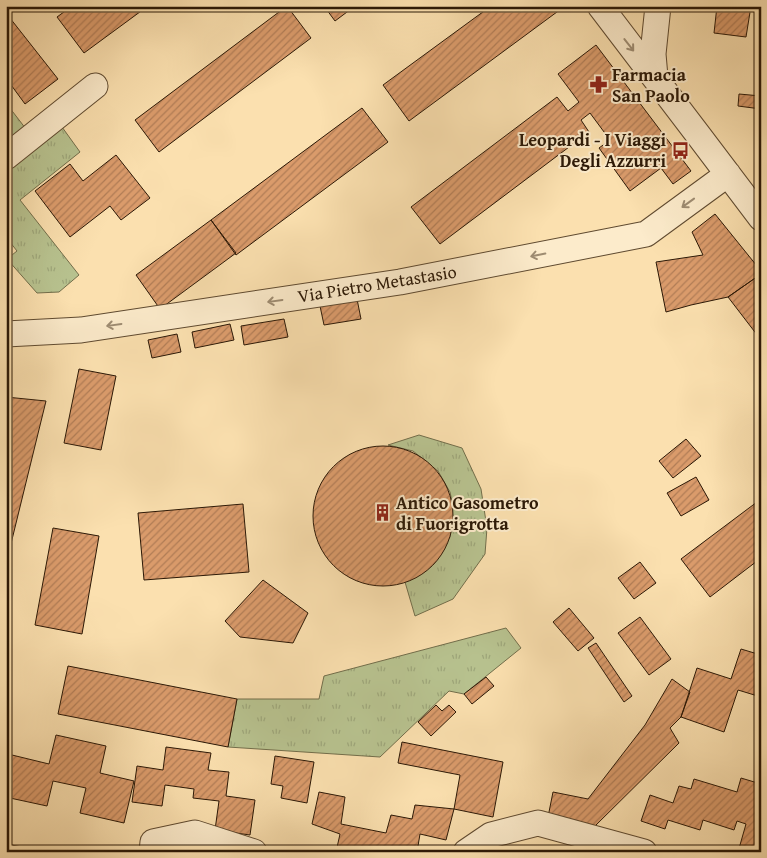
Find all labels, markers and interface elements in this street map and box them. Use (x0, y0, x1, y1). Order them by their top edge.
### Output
one-way arrow (624, 38, 635, 51)
place label: Farmacia San Paolo (612, 61, 690, 109)
pharmacy icon: Farmacia San Paolo (588, 75, 608, 95)
place label: Leopardi - I Viaggi Degli Azzurri (519, 126, 666, 174)
bus stop icon: Leopardi - I Viaggi Degli Azzurri (670, 140, 690, 160)
one-way arrow (682, 198, 696, 208)
one-way arrow (530, 250, 546, 260)
street label: Via Pietro Metastasio (296, 258, 458, 309)
one-way arrow (267, 296, 283, 306)
one-way arrow (106, 320, 122, 330)
place label: Antico Gasometro di Fuorigrotta (396, 489, 539, 537)
building icon: Antico Gasometro di Fuorigrotta (372, 503, 392, 523)

